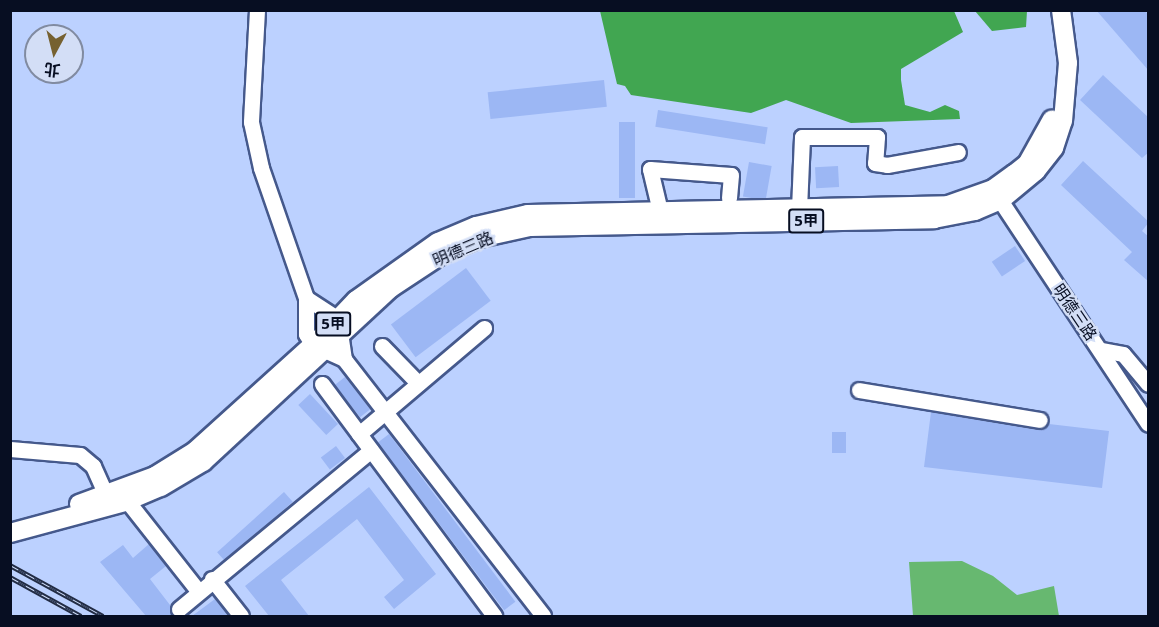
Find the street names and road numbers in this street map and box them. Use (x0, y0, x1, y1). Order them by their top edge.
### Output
road number: 5甲 (788, 209, 824, 233)
street label: 明德三路 (430, 228, 496, 270)
street label: 明德三路 (1049, 280, 1101, 344)
road number: 5甲 (315, 312, 351, 336)

